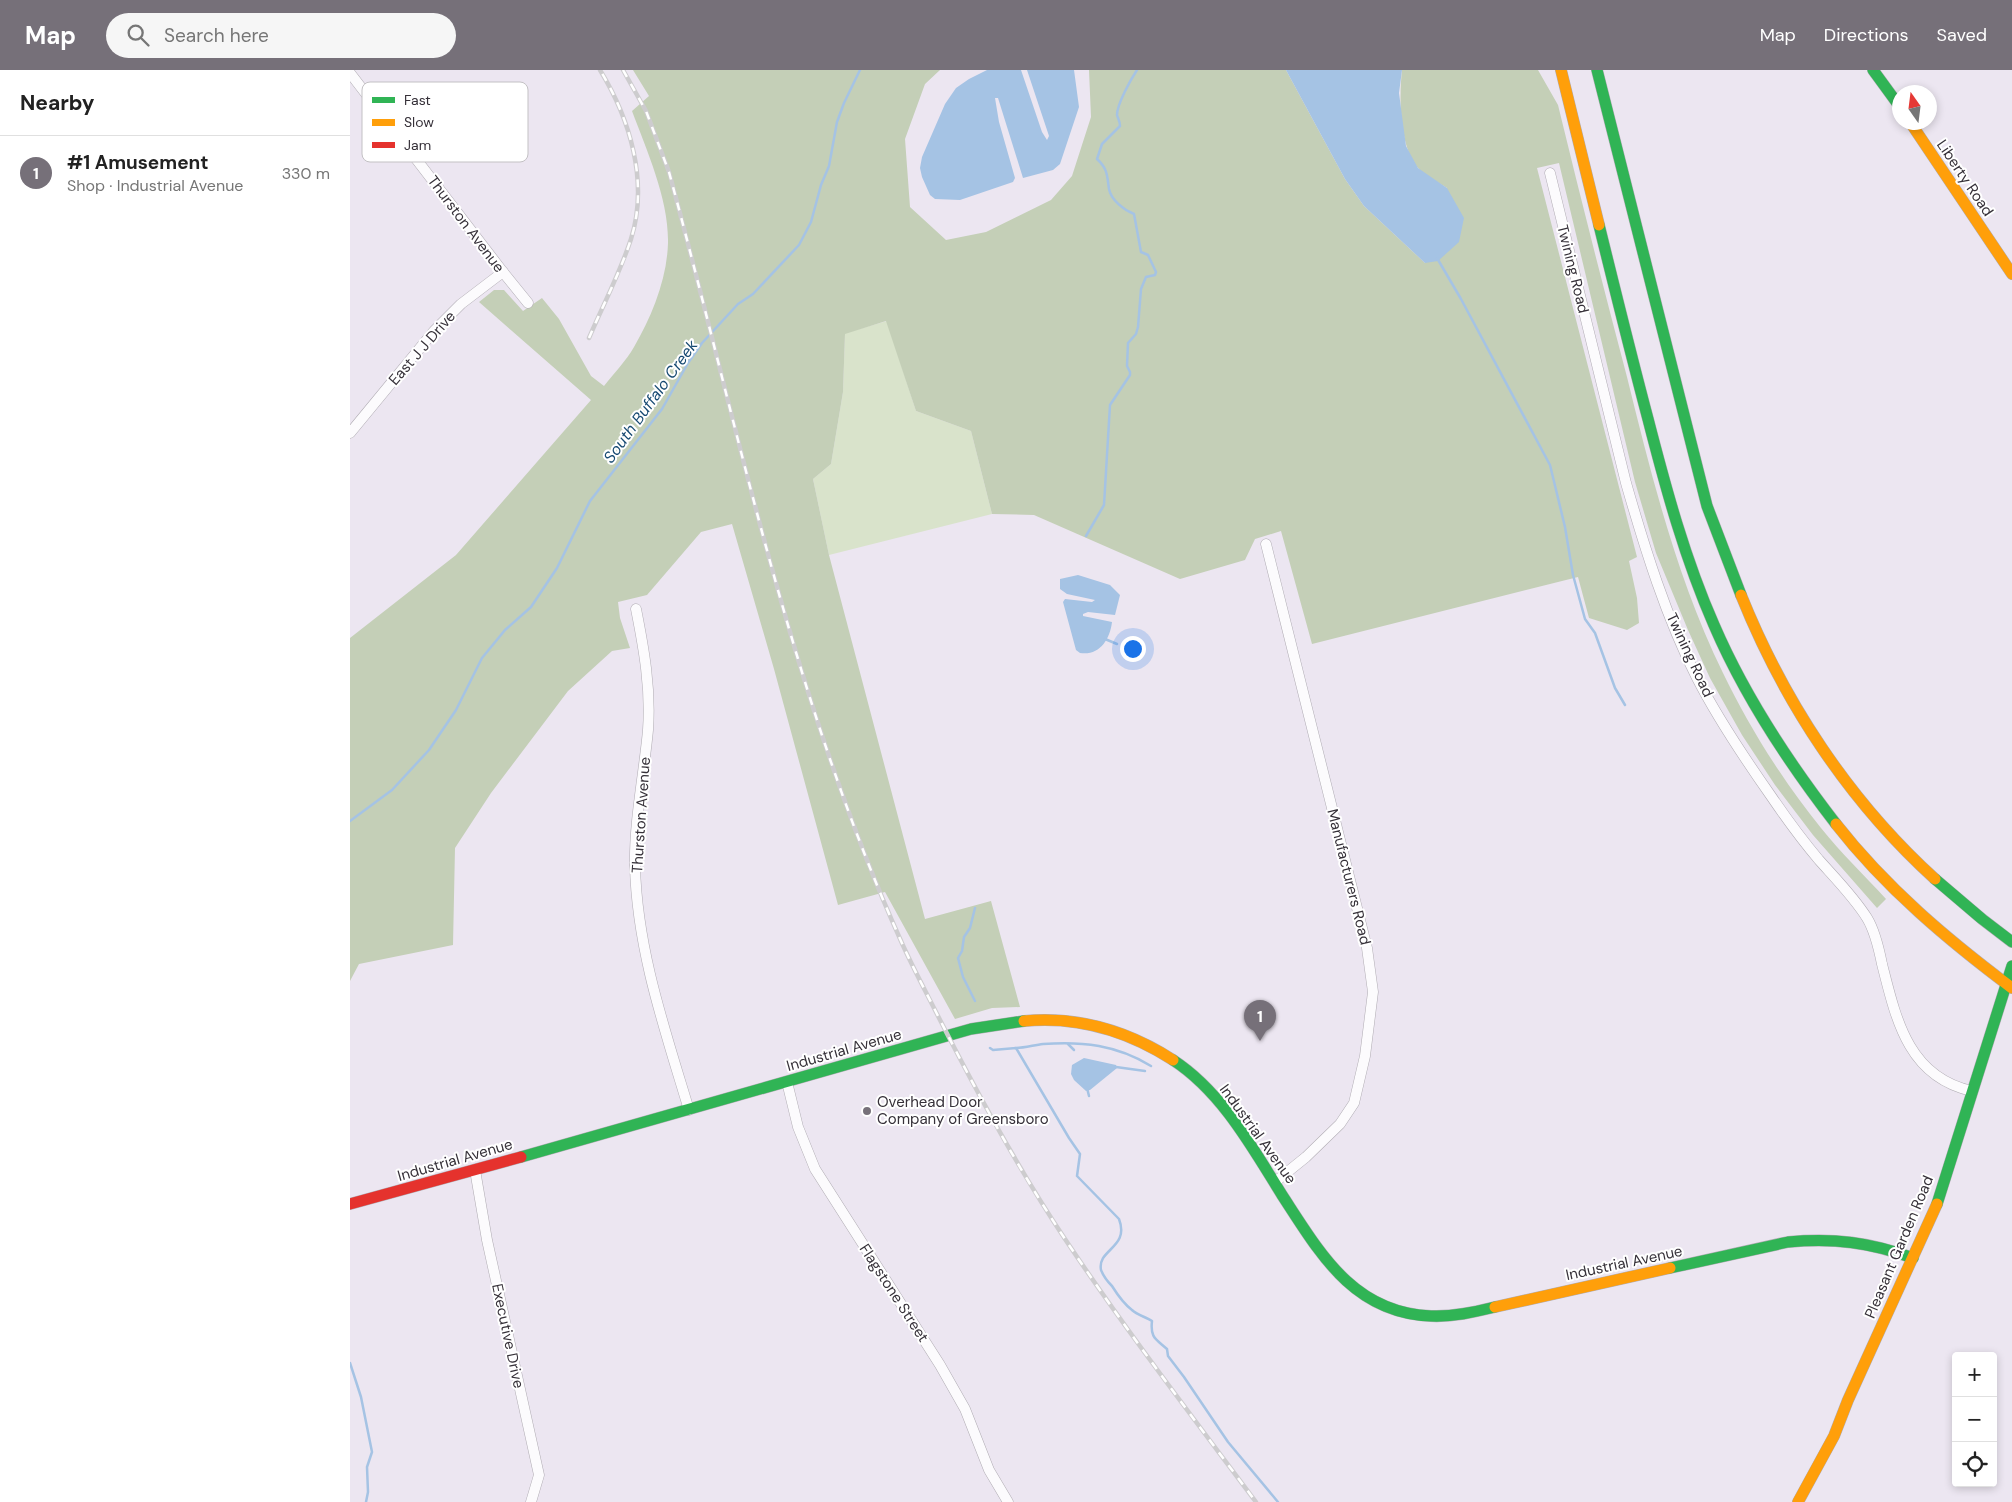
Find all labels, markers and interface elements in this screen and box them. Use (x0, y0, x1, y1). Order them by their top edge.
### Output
search box (106, 13, 456, 58)
text: Map (25, 20, 76, 51)
icon: search (124, 21, 152, 49)
text: Search here (164, 23, 269, 48)
text: Map (1760, 23, 1796, 47)
text: Directions (1824, 23, 1909, 47)
text: Saved (1937, 23, 1987, 47)
legend (362, 82, 528, 162)
north arrow (1892, 85, 1937, 130)
text: Nearby (20, 89, 94, 117)
text: Fast (404, 91, 431, 109)
text: Slow (404, 113, 434, 131)
text: Jam (404, 136, 431, 154)
street label: Liberty Road (1932, 136, 1998, 220)
text: #1 Amusement (67, 150, 209, 175)
text: 1 (33, 163, 39, 184)
text: 330 m (282, 163, 330, 184)
street label: Thurston Avenue (423, 171, 509, 277)
text: Shop · Industrial Avenue (67, 175, 243, 196)
street label: Twining Road (1552, 223, 1594, 315)
street label: East J J Drive (384, 307, 460, 389)
water label: South Buffalo Creek (599, 335, 703, 467)
street label: Twining Road (1662, 610, 1718, 700)
your location (1120, 636, 1146, 662)
street label: Thurston Avenue (627, 756, 655, 874)
street label: Manufacturers Road (1322, 807, 1376, 947)
pin: 1 (1244, 1000, 1276, 1041)
street label: Industrial Avenue (784, 1024, 904, 1076)
street label: Industrial Avenue (1215, 1080, 1301, 1188)
place label: Overhead Door Company of Greensboro (877, 1092, 1049, 1129)
marker: Overhead Door Company of Greensboro (861, 1105, 873, 1117)
street label: Industrial Avenue (395, 1134, 515, 1186)
street label: Pleasant Garden Road (1860, 1173, 1938, 1321)
street label: Flagstone Street (855, 1240, 933, 1346)
street label: Industrial Avenue (1564, 1241, 1684, 1285)
street label: Executive Drive (487, 1282, 529, 1390)
map controls (1952, 1352, 1997, 1487)
button: + (1952, 1352, 1997, 1397)
button: − (1952, 1397, 1997, 1442)
button: locate (1952, 1442, 1997, 1487)

